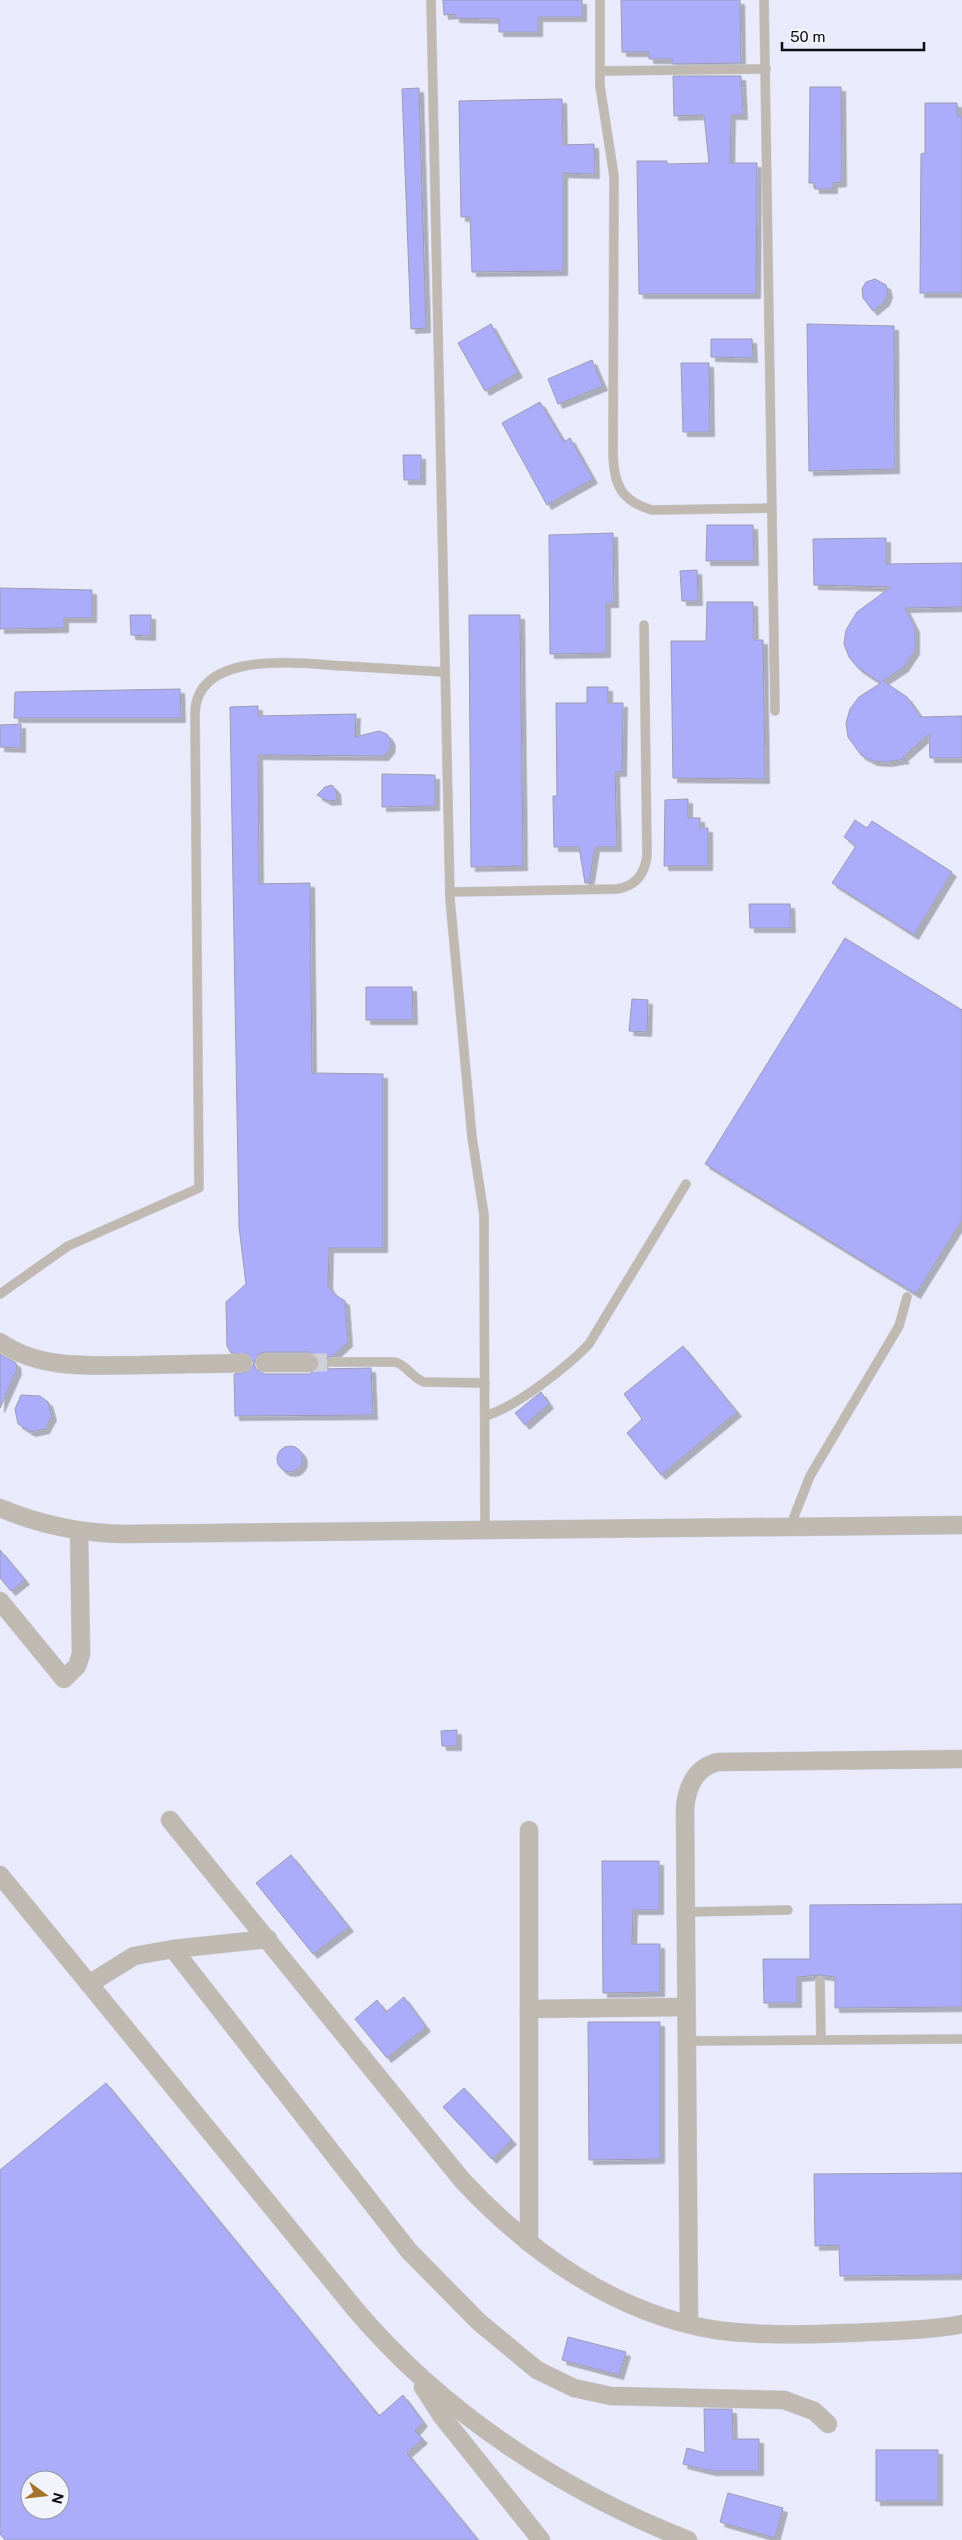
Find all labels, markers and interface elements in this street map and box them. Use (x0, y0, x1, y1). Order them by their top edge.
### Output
scale bar (782, 20, 924, 52)
text: 50 m (790, 28, 825, 45)
north arrow (20, 2470, 70, 2520)
text: N (48, 2491, 67, 2506)

